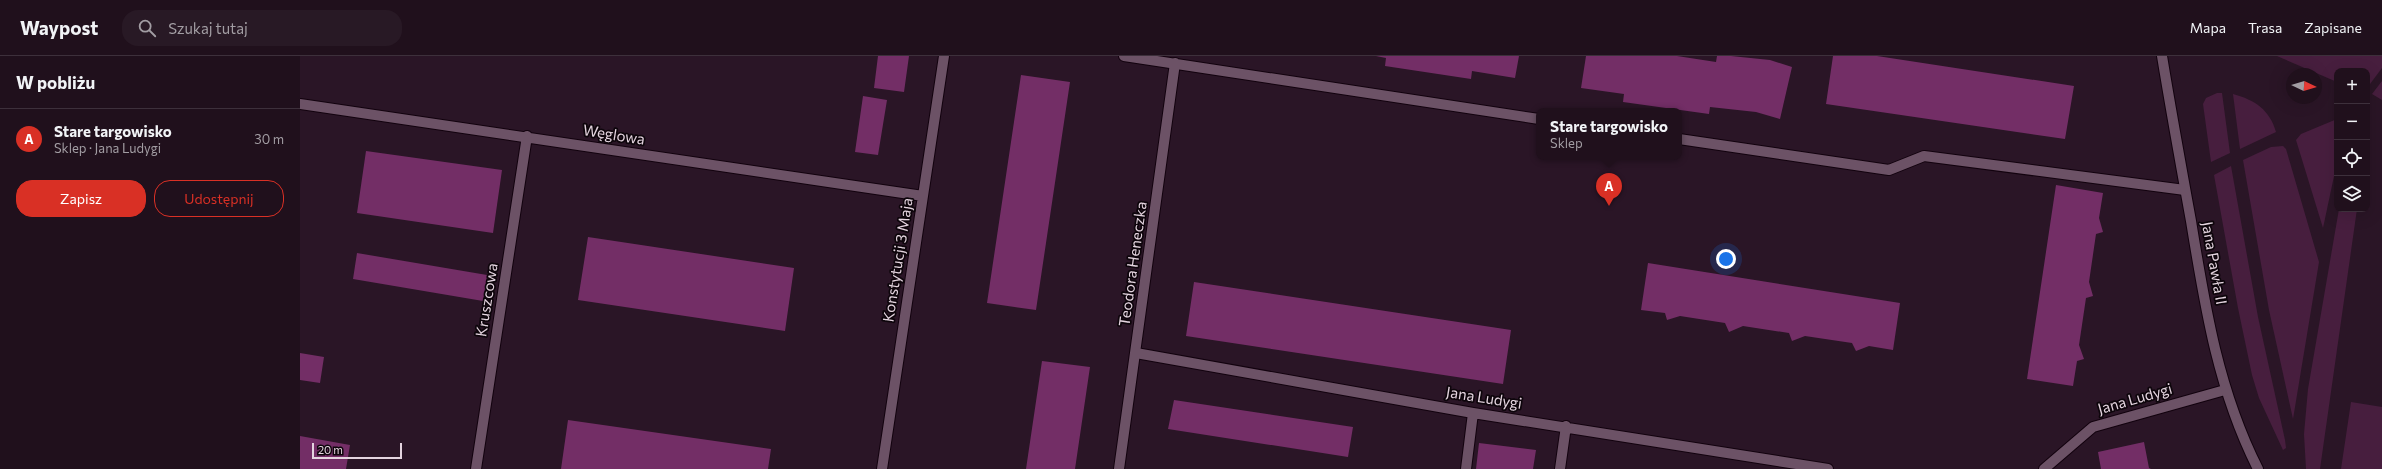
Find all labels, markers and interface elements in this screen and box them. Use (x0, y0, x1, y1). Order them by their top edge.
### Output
search box (122, 10, 402, 46)
text: Waypost (20, 16, 98, 39)
icon: search (136, 17, 158, 39)
text: Szukaj tutaj (168, 19, 248, 37)
text: Mapa (2190, 19, 2226, 36)
text: Trasa (2248, 19, 2282, 36)
text: Zapisane (2304, 19, 2362, 36)
north arrow (2286, 68, 2322, 104)
map controls (2334, 68, 2370, 212)
button: + (2334, 68, 2370, 104)
text: W pobliżu (16, 72, 95, 93)
button: − (2334, 104, 2370, 140)
popup (1536, 108, 1682, 160)
text: Stare targowisko (1550, 117, 1668, 135)
street label: Węglowa (582, 120, 646, 148)
text: Stare targowisko (54, 122, 172, 140)
text: A (24, 131, 34, 147)
text: 30 m (254, 131, 284, 147)
text: Sklep (1550, 135, 1583, 151)
text: Sklep · Jana Ludygi (54, 140, 161, 156)
button: locate (2334, 140, 2370, 176)
pin: A (1596, 173, 1622, 206)
button: layers (2334, 176, 2370, 212)
button: Zapisz (16, 180, 146, 217)
button: Udostępnij (154, 180, 284, 217)
street label: Konstytucji 3 Maja (878, 196, 916, 323)
street label: Teodora Heneczka (1114, 200, 1150, 328)
street label: Jana Pawła II (2199, 220, 2231, 306)
your location (1716, 249, 1736, 269)
street label: Kruszcowa (471, 262, 501, 338)
street label: Jana Ludygi (2095, 379, 2174, 417)
street label: Jana Ludygi (1445, 382, 1523, 412)
scale bar (312, 441, 402, 460)
text: 20 m (318, 443, 343, 456)

